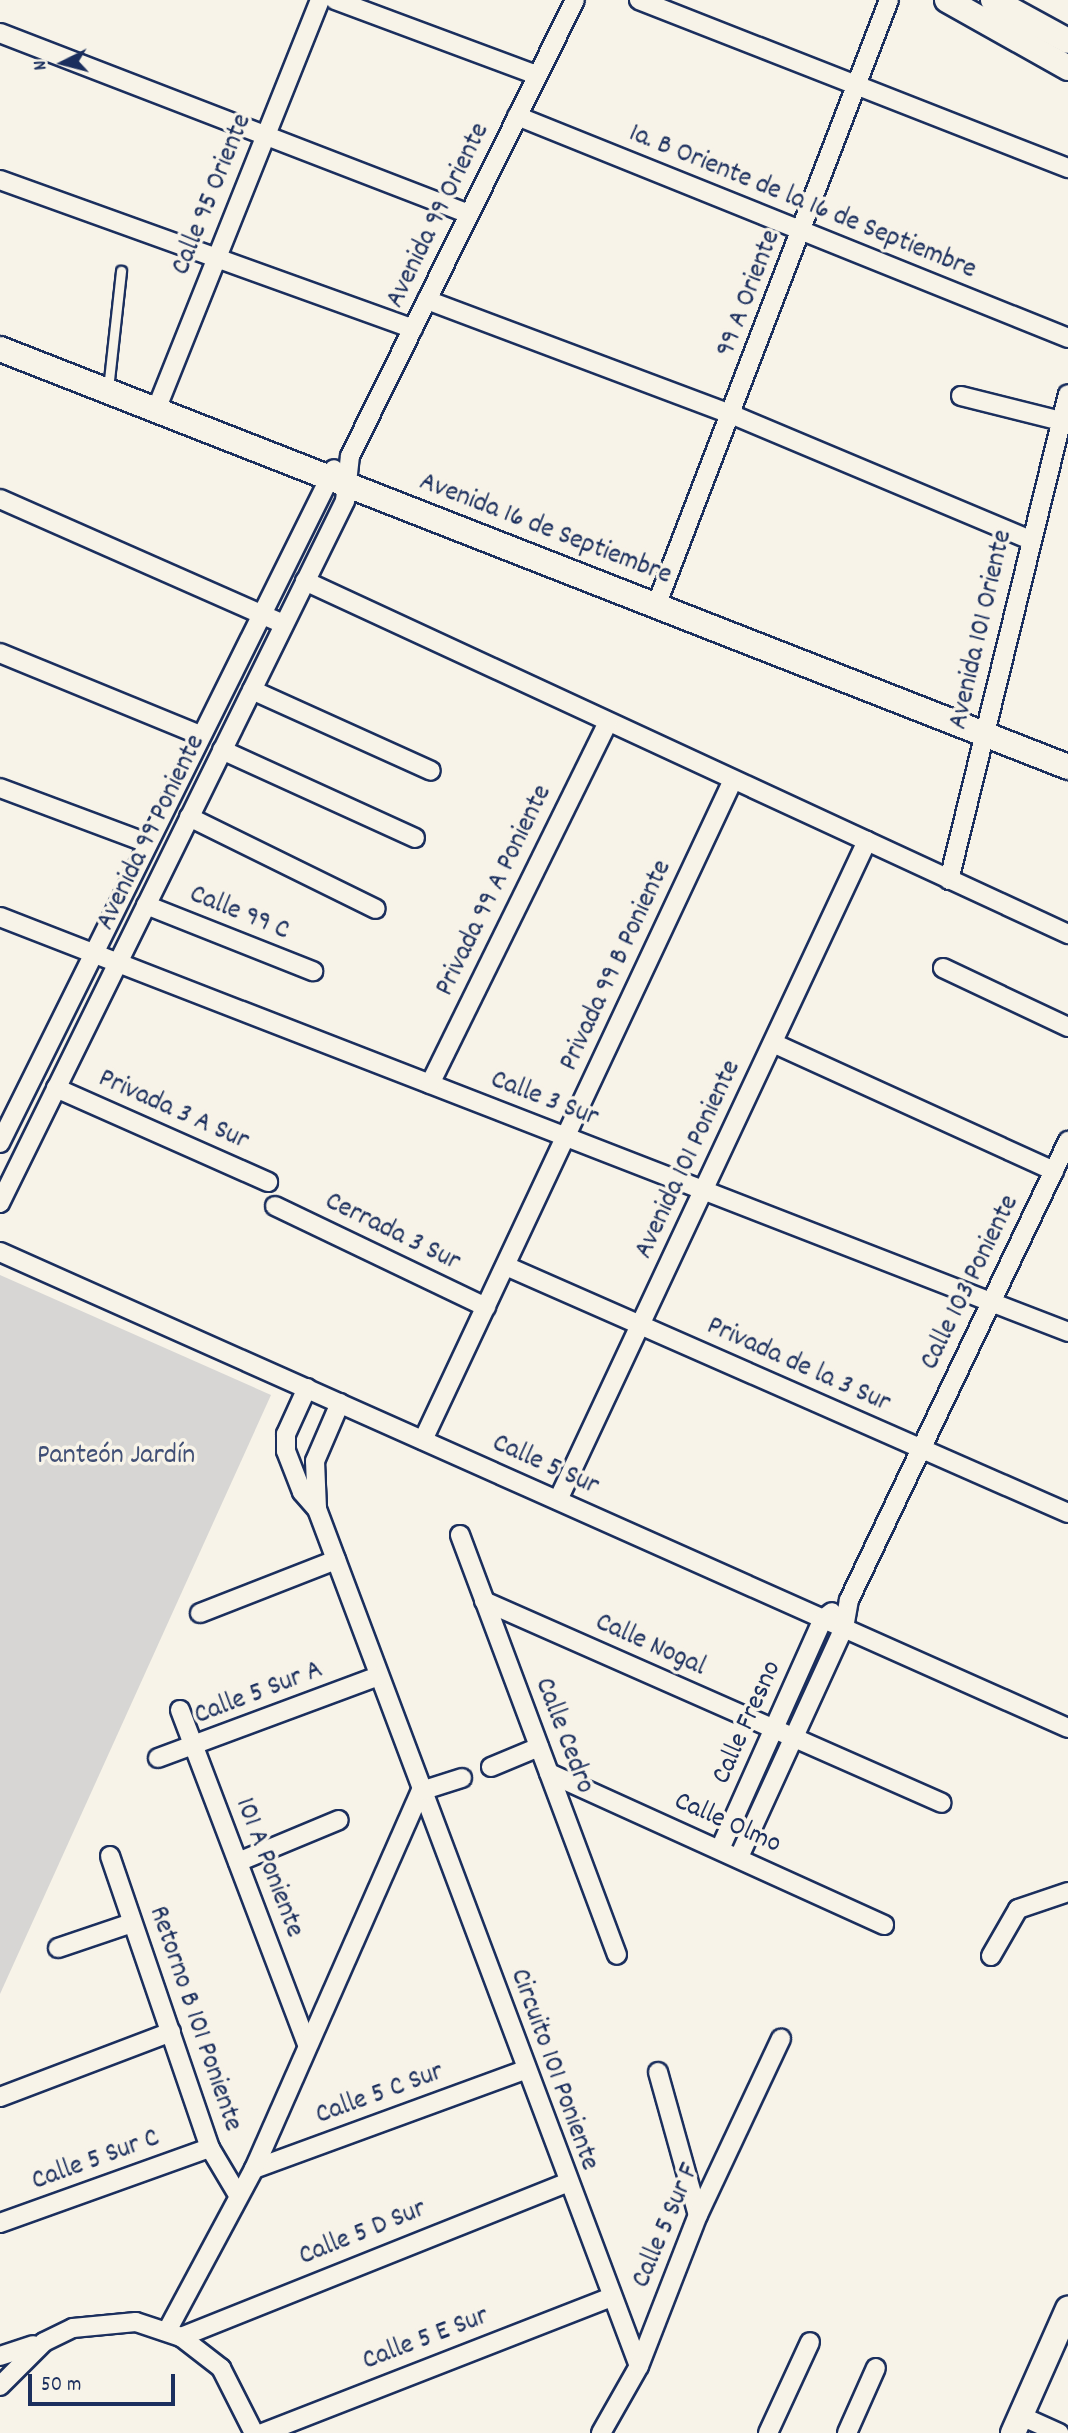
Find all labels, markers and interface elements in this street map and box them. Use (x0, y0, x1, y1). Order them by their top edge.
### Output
north arrow (28, 28, 98, 98)
text: N (28, 59, 56, 71)
street label: Calle 95 Oriente (165, 110, 261, 280)
street label: Avenida 99 Oriente (380, 118, 498, 314)
street label: 1a. B Oriente de la 16 de Septiembre (623, 118, 981, 288)
street label: 99 A Oriente (710, 226, 790, 362)
street label: Avenida 16 de Septiembre (414, 466, 676, 594)
street label: Avenida 101 Oriente (943, 527, 1021, 733)
street label: Avenida 99 Poniente (90, 730, 214, 936)
street label: Privada 99 A Poniente (429, 780, 561, 1002)
street label: Privada 99 B Poniente (553, 855, 681, 1077)
street label: Calle 99 C (184, 879, 294, 949)
street label: Avenida 101 Poniente (628, 1055, 750, 1265)
street label: Privada 3 A Sur (93, 1063, 253, 1159)
street label: Calle 3 Sur (485, 1064, 603, 1136)
street label: Cerrada 3 Sur (319, 1186, 465, 1280)
street label: Calle 103 Poniente (914, 1190, 1028, 1376)
street label: Privada de la 3 Sur (701, 1311, 895, 1421)
street label: Calle 5 Sur (486, 1428, 604, 1504)
park label: Panteón Jardín (37, 1440, 195, 1474)
street label: Calle Nogal (590, 1607, 710, 1685)
street label: Calle 5 Sur A (190, 1654, 328, 1734)
street label: Calle Fresno (706, 1656, 790, 1790)
street label: Calle Cedro (526, 1673, 600, 1799)
street label: Calle Olmo (668, 1786, 786, 1862)
street label: 101 A Poniente (226, 1793, 310, 1943)
street label: Retorno B 101 Poniente (140, 1902, 248, 2136)
street label: Circuito 101 Poniente (501, 1965, 605, 2175)
street label: Calle 5 C Sur (312, 2056, 448, 2134)
street label: Calle 5 Sur C (28, 2122, 164, 2200)
street label: Calle 5 Sur F (626, 2159, 708, 2293)
street label: Calle 5 D Sur (295, 2193, 431, 2275)
street label: Calle 5 E Sur (358, 2301, 494, 2379)
scale bar (32, 2360, 178, 2404)
text: 50 m (41, 2371, 81, 2401)

